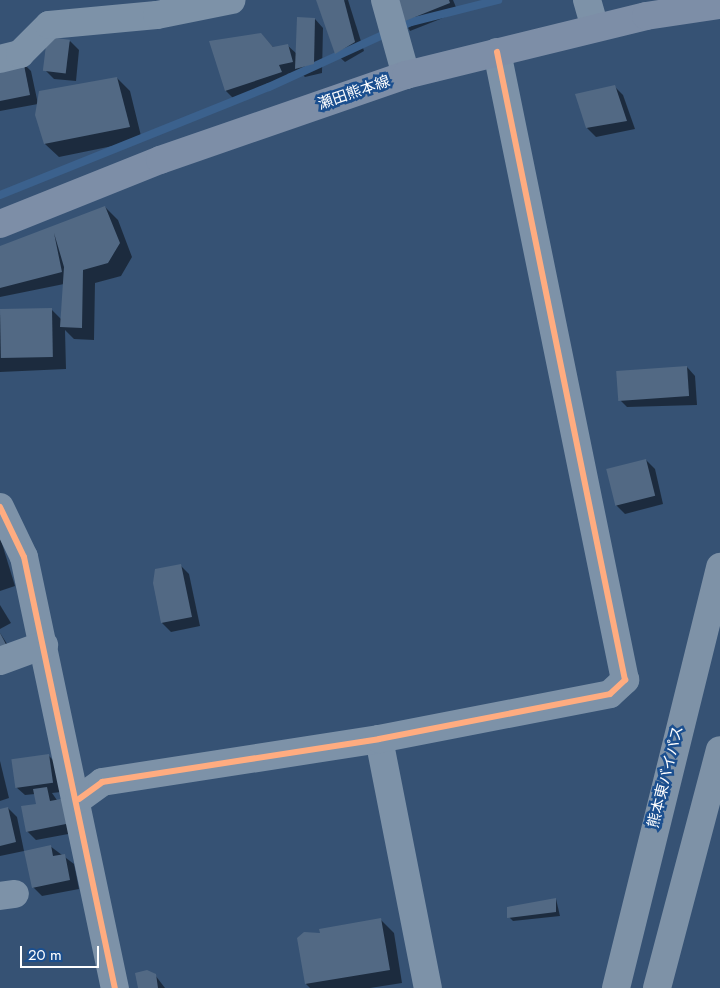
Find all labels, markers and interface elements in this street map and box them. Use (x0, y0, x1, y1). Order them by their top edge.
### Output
street label: 瀬田熊本線 (316, 72, 392, 114)
street label: 熊本東バイパス (645, 724, 687, 830)
scale bar (22, 936, 101, 968)
text: 20 m (28, 944, 62, 966)

